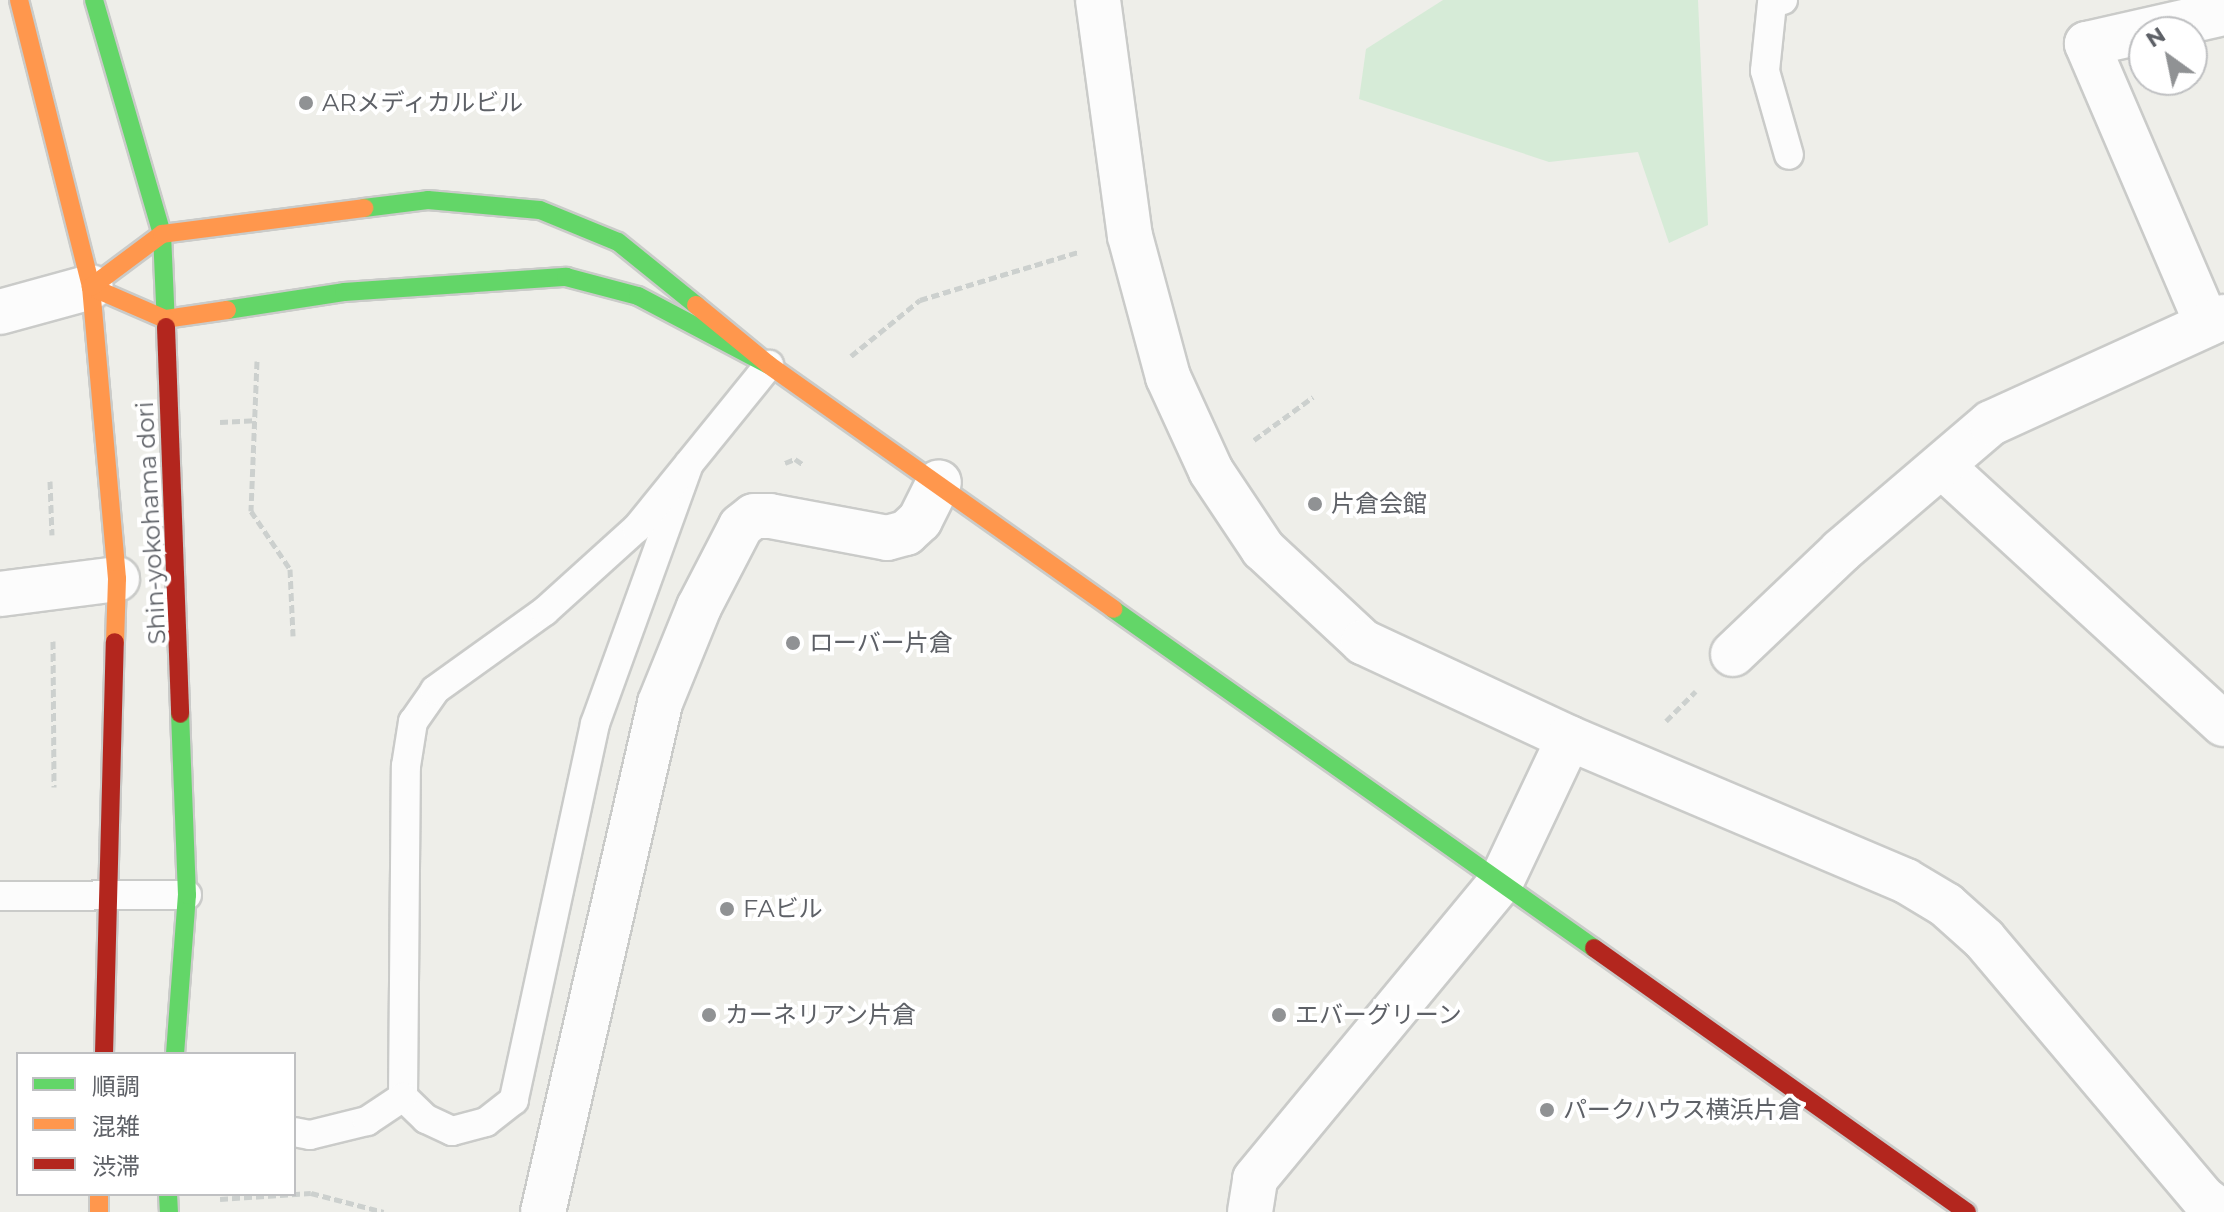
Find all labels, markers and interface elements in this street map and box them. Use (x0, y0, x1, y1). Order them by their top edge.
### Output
north arrow (2128, 16, 2208, 96)
text: N (2141, 21, 2171, 53)
place label: ARメディカルビル (322, 89, 525, 117)
marker: ARメディカルビル (297, 94, 315, 112)
street label: Shin-yokohama dori (130, 401, 172, 645)
place label: 片倉会館 (1331, 490, 1427, 518)
marker: 片倉会館 (1306, 495, 1324, 513)
place label: ローバー片倉 (809, 629, 953, 657)
marker: ローバー片倉 (784, 634, 802, 652)
place label: FAビル (743, 895, 823, 923)
marker: FAビル (718, 900, 736, 918)
place label: カーネリアン片倉 (725, 1001, 917, 1029)
place label: エバーグリーン (1295, 1001, 1463, 1029)
marker: カーネリアン片倉 (700, 1006, 718, 1024)
marker: エバーグリーン (1270, 1006, 1288, 1024)
legend (16, 1052, 296, 1196)
text: 順調 (92, 1072, 140, 1101)
place label: パークハウス横浜片倉 (1563, 1096, 1803, 1124)
marker: パークハウス横浜片倉 (1538, 1101, 1556, 1119)
text: 混雑 (92, 1112, 140, 1141)
text: 渋滞 (92, 1152, 140, 1181)

